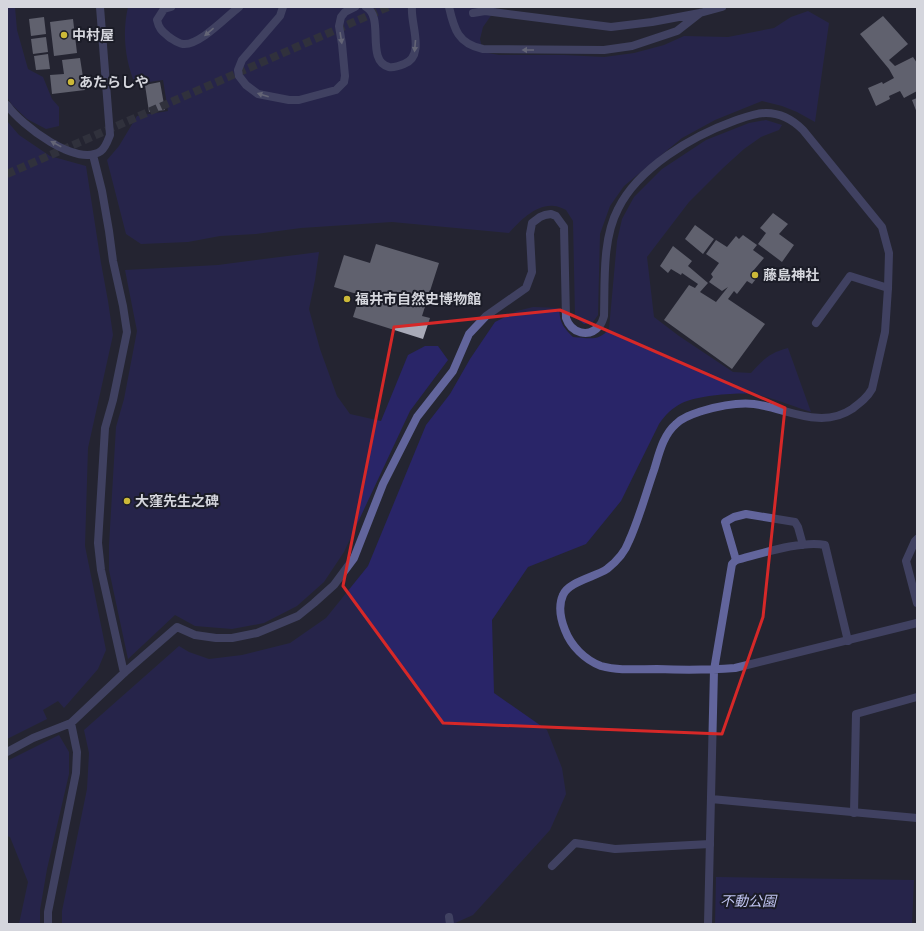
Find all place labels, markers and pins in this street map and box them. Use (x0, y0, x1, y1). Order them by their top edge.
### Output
place label: 中村屋 (72, 24, 114, 44)
marker: 中村屋 (59, 30, 69, 40)
place label: あたらしや (79, 71, 149, 91)
marker: あたらしや (66, 77, 76, 87)
place label: 藤島神社 (763, 264, 819, 284)
marker: 藤島神社 (750, 270, 760, 280)
place label: 福井市自然史博物館 (355, 288, 481, 308)
marker: 福井市自然史博物館 (342, 294, 352, 304)
place label: 大窪先生之碑 (135, 490, 219, 510)
marker: 大窪先生之碑 (122, 496, 132, 506)

